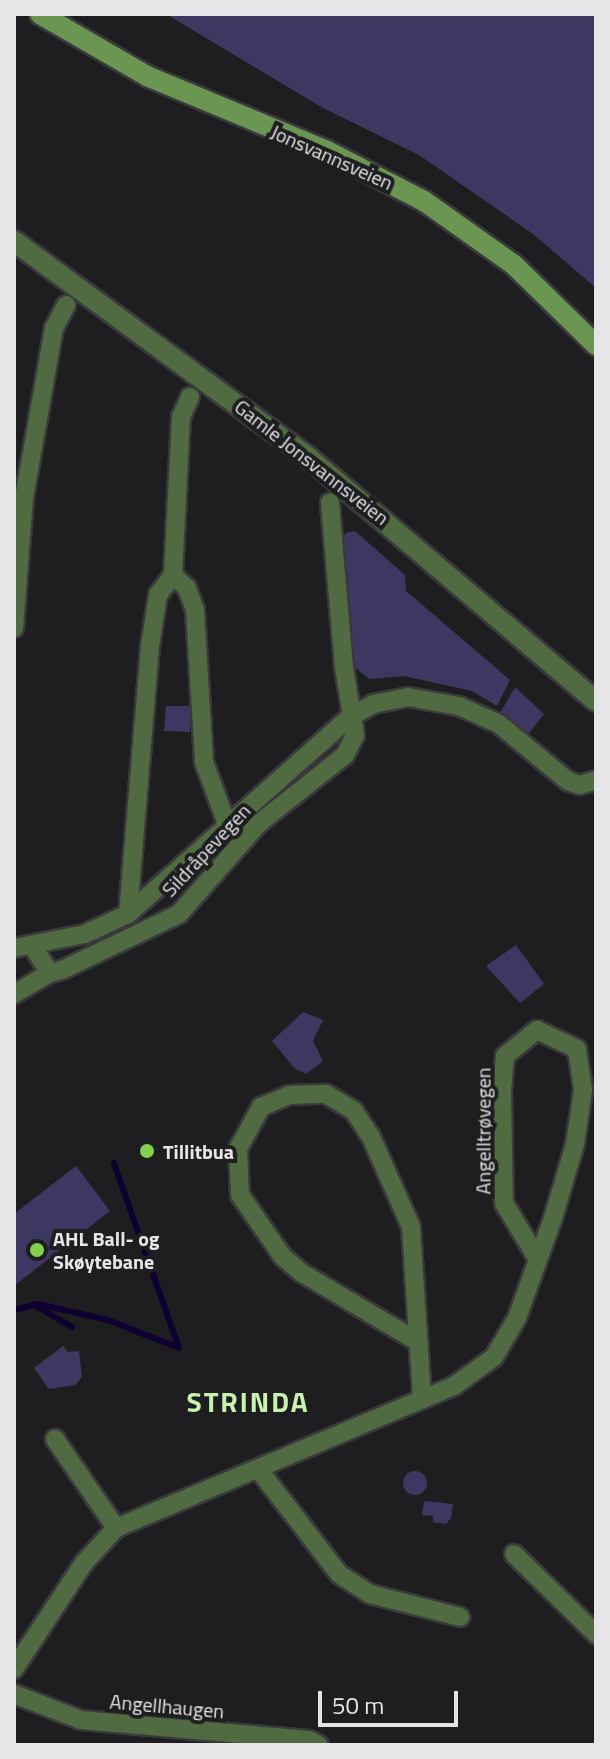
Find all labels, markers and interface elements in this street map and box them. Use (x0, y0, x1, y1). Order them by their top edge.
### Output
street label: Jonsvannsveien (267, 119, 397, 195)
street label: Gamle Jonsvannsveien (230, 394, 394, 530)
street label: Sildråpevegen (157, 798, 255, 902)
street label: Angelltrøvegen (471, 1067, 495, 1195)
place label: Tillitbua (163, 1139, 234, 1163)
marker: Tillitbua (138, 1142, 156, 1160)
place label: AHL Ball- og Skøytebane (53, 1226, 159, 1273)
marker: AHL Ball- og Skøytebane (28, 1241, 46, 1259)
district label: STRINDA (186, 1385, 310, 1419)
scale bar (322, 1675, 462, 1725)
text: 50 m (332, 1687, 384, 1723)
street label: Angellhaugen (109, 1689, 225, 1723)

